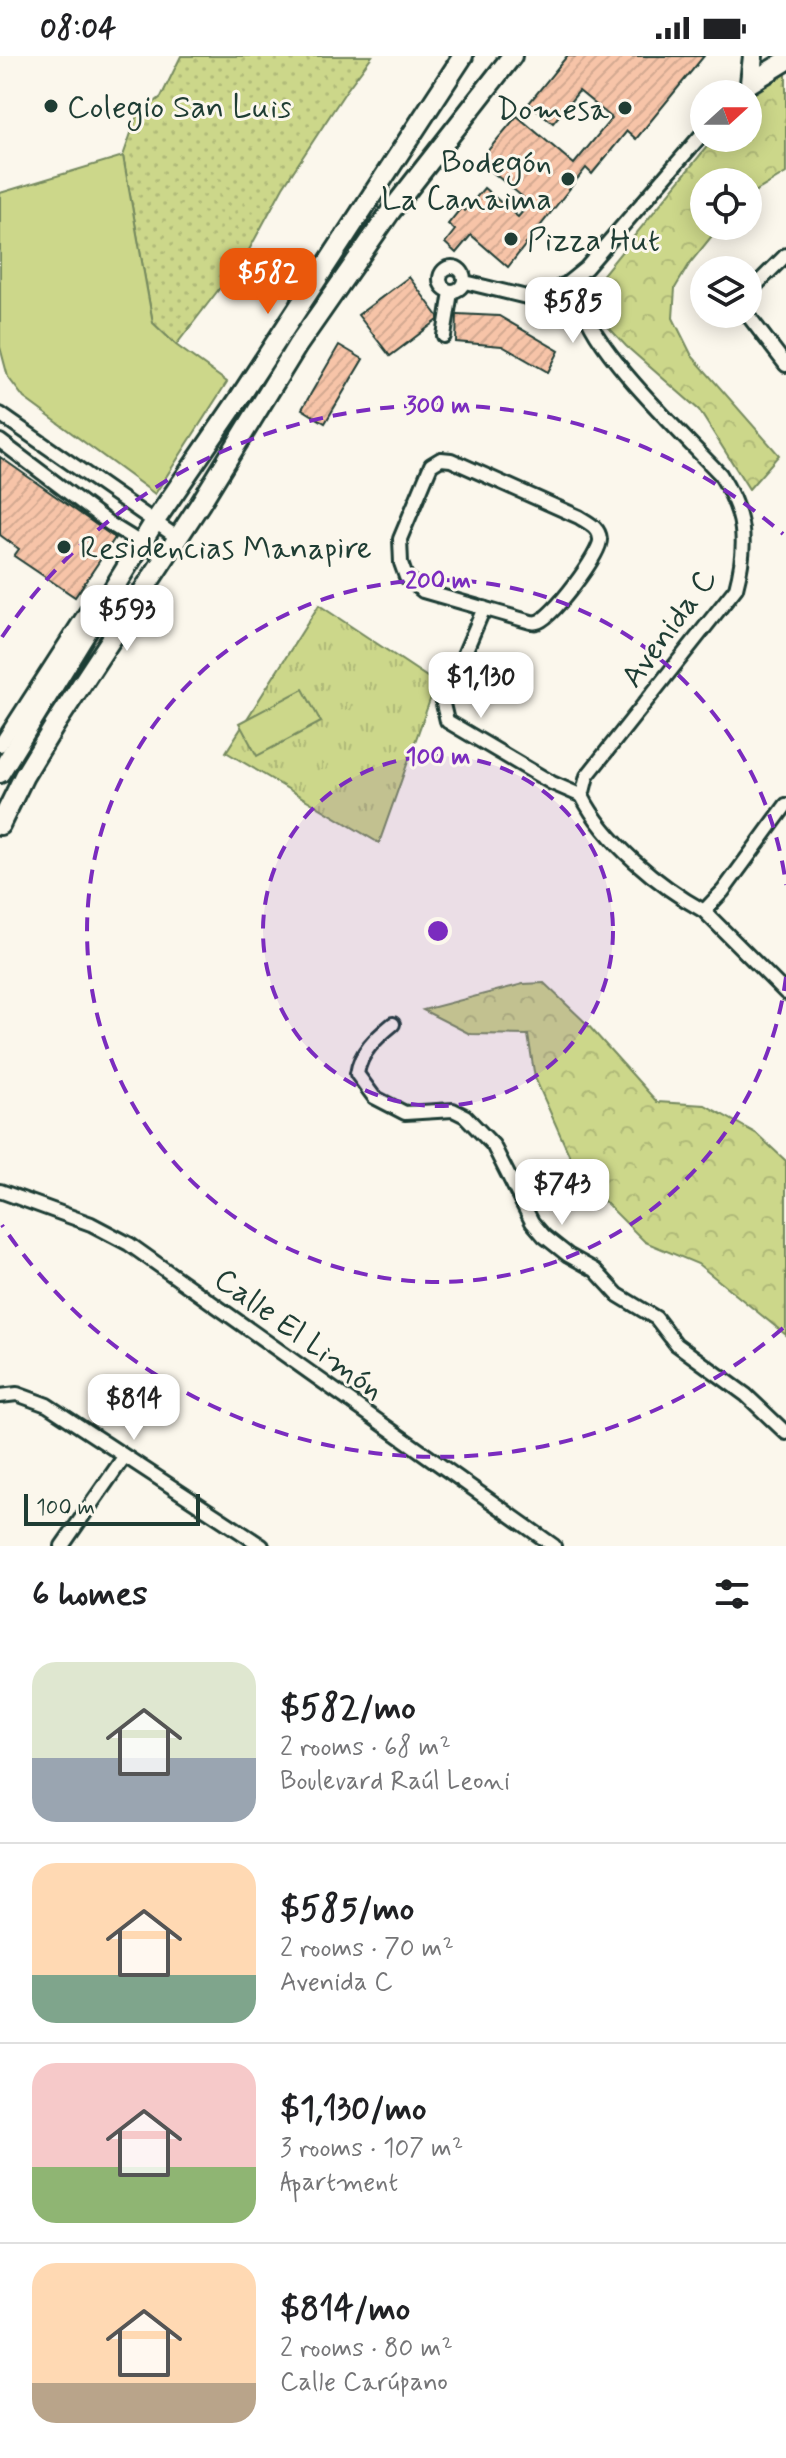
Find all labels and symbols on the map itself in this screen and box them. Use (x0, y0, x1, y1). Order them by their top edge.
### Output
north arrow (690, 80, 762, 152)
place label: Colegio San Luis (67, 87, 292, 131)
place label: Domesa (497, 89, 610, 131)
marker: Colegio San Luis (42, 97, 60, 115)
marker: Domesa (616, 99, 634, 117)
place label: Bodegón La Canaima (381, 142, 552, 221)
marker: Bodegón La Canaima (559, 170, 577, 188)
place label: Pizza Hut (527, 220, 660, 262)
marker: Pizza Hut (502, 230, 520, 248)
pin: $582 (221, 248, 315, 316)
pin: $585 (526, 277, 620, 345)
text: 300 m (406, 391, 470, 422)
place label: Residencias Manapire (80, 528, 372, 570)
marker: Residencias Manapire (55, 538, 73, 556)
street label: Avenida C (612, 560, 727, 697)
text: 200 m (405, 566, 471, 597)
pin: $593 (80, 585, 174, 653)
pin: $1,130 (416, 652, 546, 720)
text: 100 m (406, 742, 470, 773)
centre of rings (424, 917, 452, 945)
pin: $743 (515, 1159, 609, 1227)
street label: Calle El Limón (205, 1259, 392, 1411)
pin: $814 (87, 1374, 181, 1442)
scale bar (24, 1490, 200, 1526)

